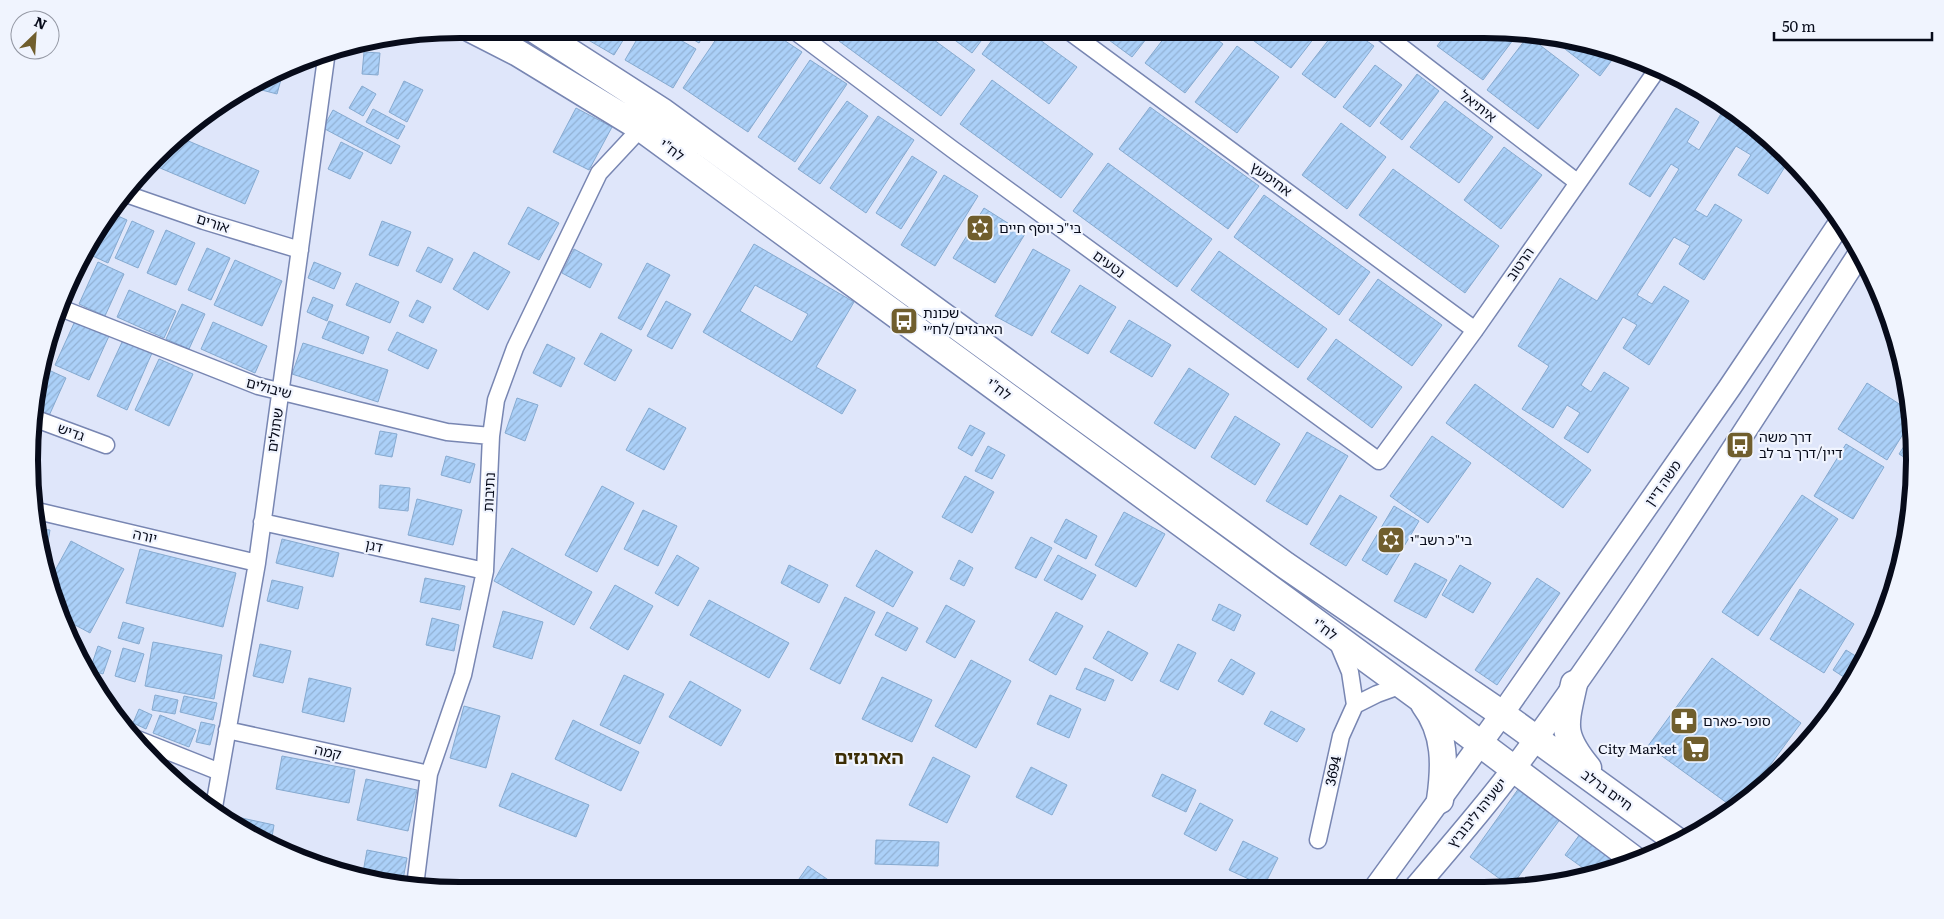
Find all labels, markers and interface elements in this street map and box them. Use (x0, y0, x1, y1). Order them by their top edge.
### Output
north arrow (10, 10, 60, 60)
scale bar (1774, 10, 1932, 42)
text: N (31, 11, 51, 34)
text: 50 m (1782, 14, 1816, 37)
street label: איתיאל (1456, 84, 1501, 126)
street label: לח"י (656, 133, 689, 165)
street label: אחימעץ (1247, 156, 1297, 200)
street label: אורים (194, 207, 232, 237)
synagogue icon: בי"כ יוסף חיים (965, 213, 995, 243)
place label: בי"כ יוסף חיים (999, 217, 1082, 237)
street label: הרטוב (1500, 243, 1538, 284)
street label: נטעים (1089, 245, 1130, 282)
place label: שכונת הארגזים/לח״י (923, 302, 1003, 338)
bus stop icon: שכונת הארגזים/לח״י (889, 306, 919, 336)
street label: שיבולים (244, 371, 294, 403)
street label: לח"י (983, 372, 1016, 404)
street label: שתולים (261, 406, 287, 453)
street label: גדיש (55, 417, 88, 445)
place label: דרך משה דיין/דרך בר לב (1759, 426, 1843, 462)
bus stop icon: דרך משה דיין/דרך בר לב (1725, 430, 1755, 460)
street label: משה דיין (1639, 456, 1685, 509)
street label: נתיבות (477, 472, 499, 512)
street label: יורה (131, 523, 159, 548)
synagogue icon: בי"כ רשב"י (1376, 525, 1406, 555)
place label: בי"כ רשב"י (1410, 529, 1472, 549)
street label: דגן (364, 533, 385, 557)
street label: לח"י (1309, 612, 1342, 644)
pharmacy icon: סופר-פארם (1669, 706, 1699, 736)
place label: סופר-פארם (1703, 710, 1771, 730)
supermarket icon: City Market (1681, 734, 1711, 764)
street label: קמה (313, 738, 344, 764)
place label: City Market (1598, 738, 1677, 758)
district label: הארגזים (834, 742, 904, 770)
street label: 3694 (1319, 754, 1345, 788)
street label: חיים ברלב (1578, 764, 1637, 815)
street label: ישעיהו ליבוביץ (1442, 773, 1511, 852)

